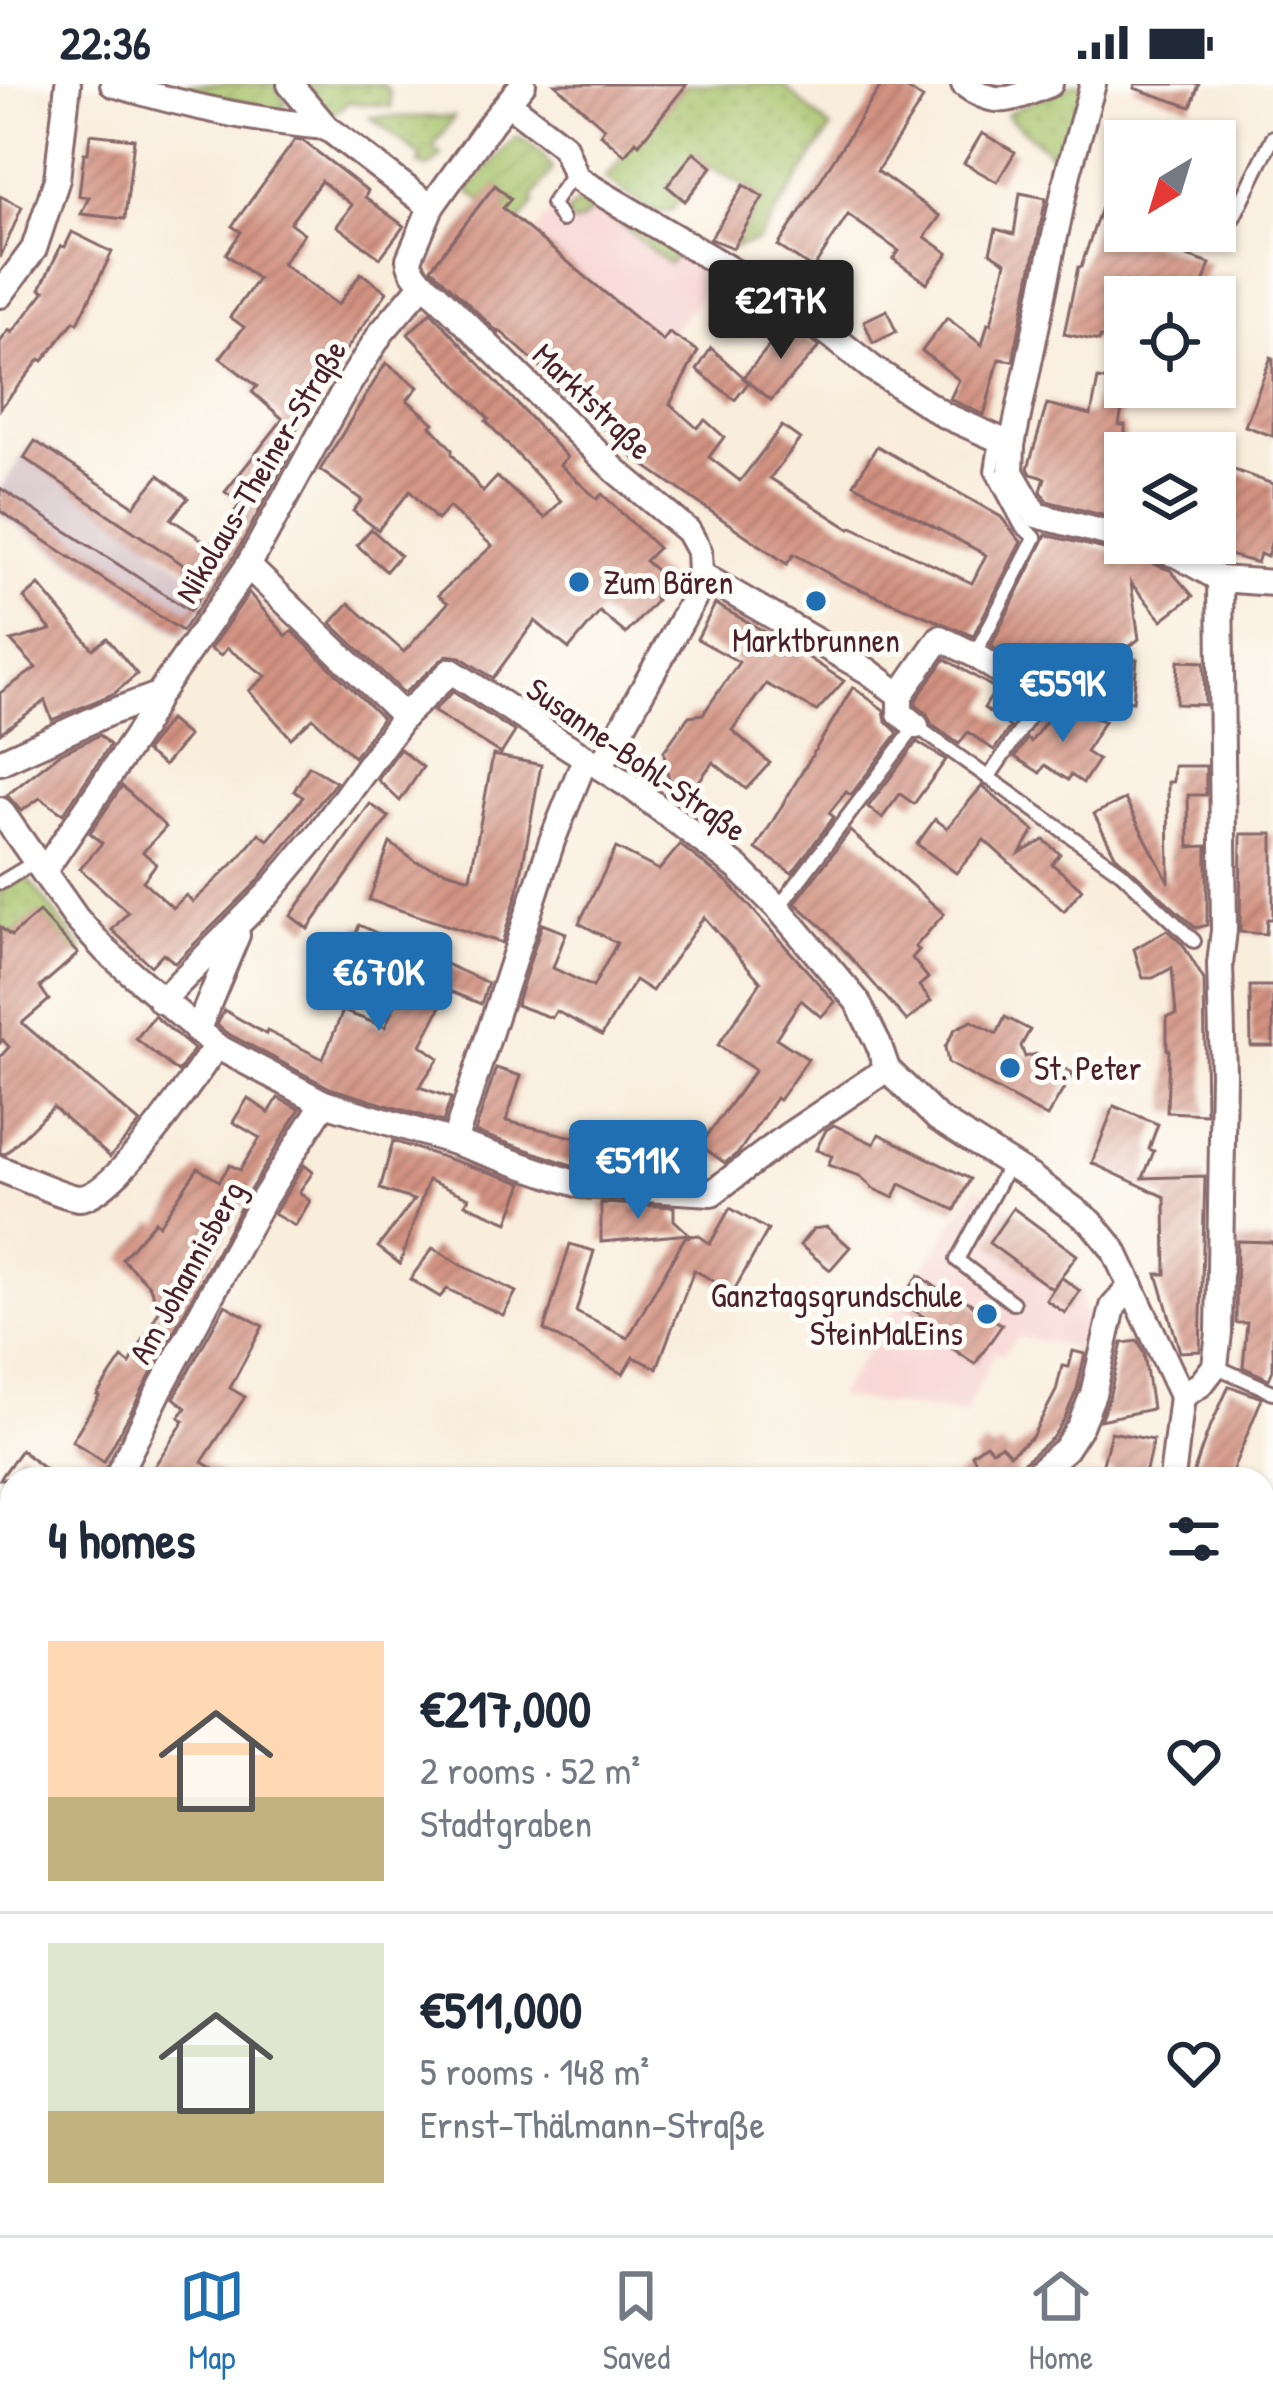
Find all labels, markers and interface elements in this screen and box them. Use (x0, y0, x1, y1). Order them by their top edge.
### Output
text: 22:36 (60, 12, 151, 73)
north arrow (1104, 120, 1236, 252)
map controls (1104, 120, 1236, 564)
pin: €217K (697, 260, 865, 362)
text: €217K (736, 272, 826, 325)
button: locate (1104, 276, 1236, 408)
street label: Nikolaus-Theiner-Straße (164, 331, 357, 611)
street label: Marktstraße (523, 333, 662, 470)
button: layers (1104, 432, 1236, 564)
place label: Zum Bären (603, 560, 733, 604)
marker: Zum Bären (566, 569, 592, 595)
marker: Marktbrunnen (803, 588, 829, 614)
place label: Marktbrunnen (732, 618, 900, 662)
pin: €559K (979, 643, 1147, 745)
text: €559K (1020, 655, 1106, 708)
street label: Susanne-Bohl-Straße (518, 667, 756, 852)
pin: €670K (295, 932, 463, 1034)
text: €670K (333, 944, 425, 997)
place label: St. Peter (1034, 1046, 1142, 1090)
marker: St. Peter (997, 1055, 1023, 1081)
pin: €511K (554, 1120, 722, 1222)
text: €511K (596, 1132, 680, 1185)
street label: Am Johannisberg (118, 1173, 255, 1372)
place label: Ganztagsgrundschule SteinMalEins (711, 1273, 963, 1355)
marker: Ganztagsgrundschule SteinMalEins (974, 1301, 1000, 1327)
text: 4 homes (48, 1505, 195, 1574)
icon: filters (1161, 1506, 1227, 1572)
text: €217,000 (420, 1674, 591, 1743)
icon: home (144, 1689, 288, 1833)
icon: heart (1161, 1728, 1227, 1794)
text: 2 rooms · 52 m² (420, 1743, 640, 1796)
text: Stadtgraben (420, 1796, 592, 1849)
text: €511,000 (420, 1975, 582, 2044)
icon: home (144, 1991, 288, 2135)
icon: heart (1161, 2030, 1227, 2096)
text: 5 rooms · 148 m² (420, 2044, 649, 2097)
text: Ernst-Thälmann-Straße (420, 2097, 765, 2150)
tab: Map (179, 2263, 245, 2379)
tab: Saved (603, 2263, 670, 2379)
tab: Home (1028, 2263, 1094, 2379)

